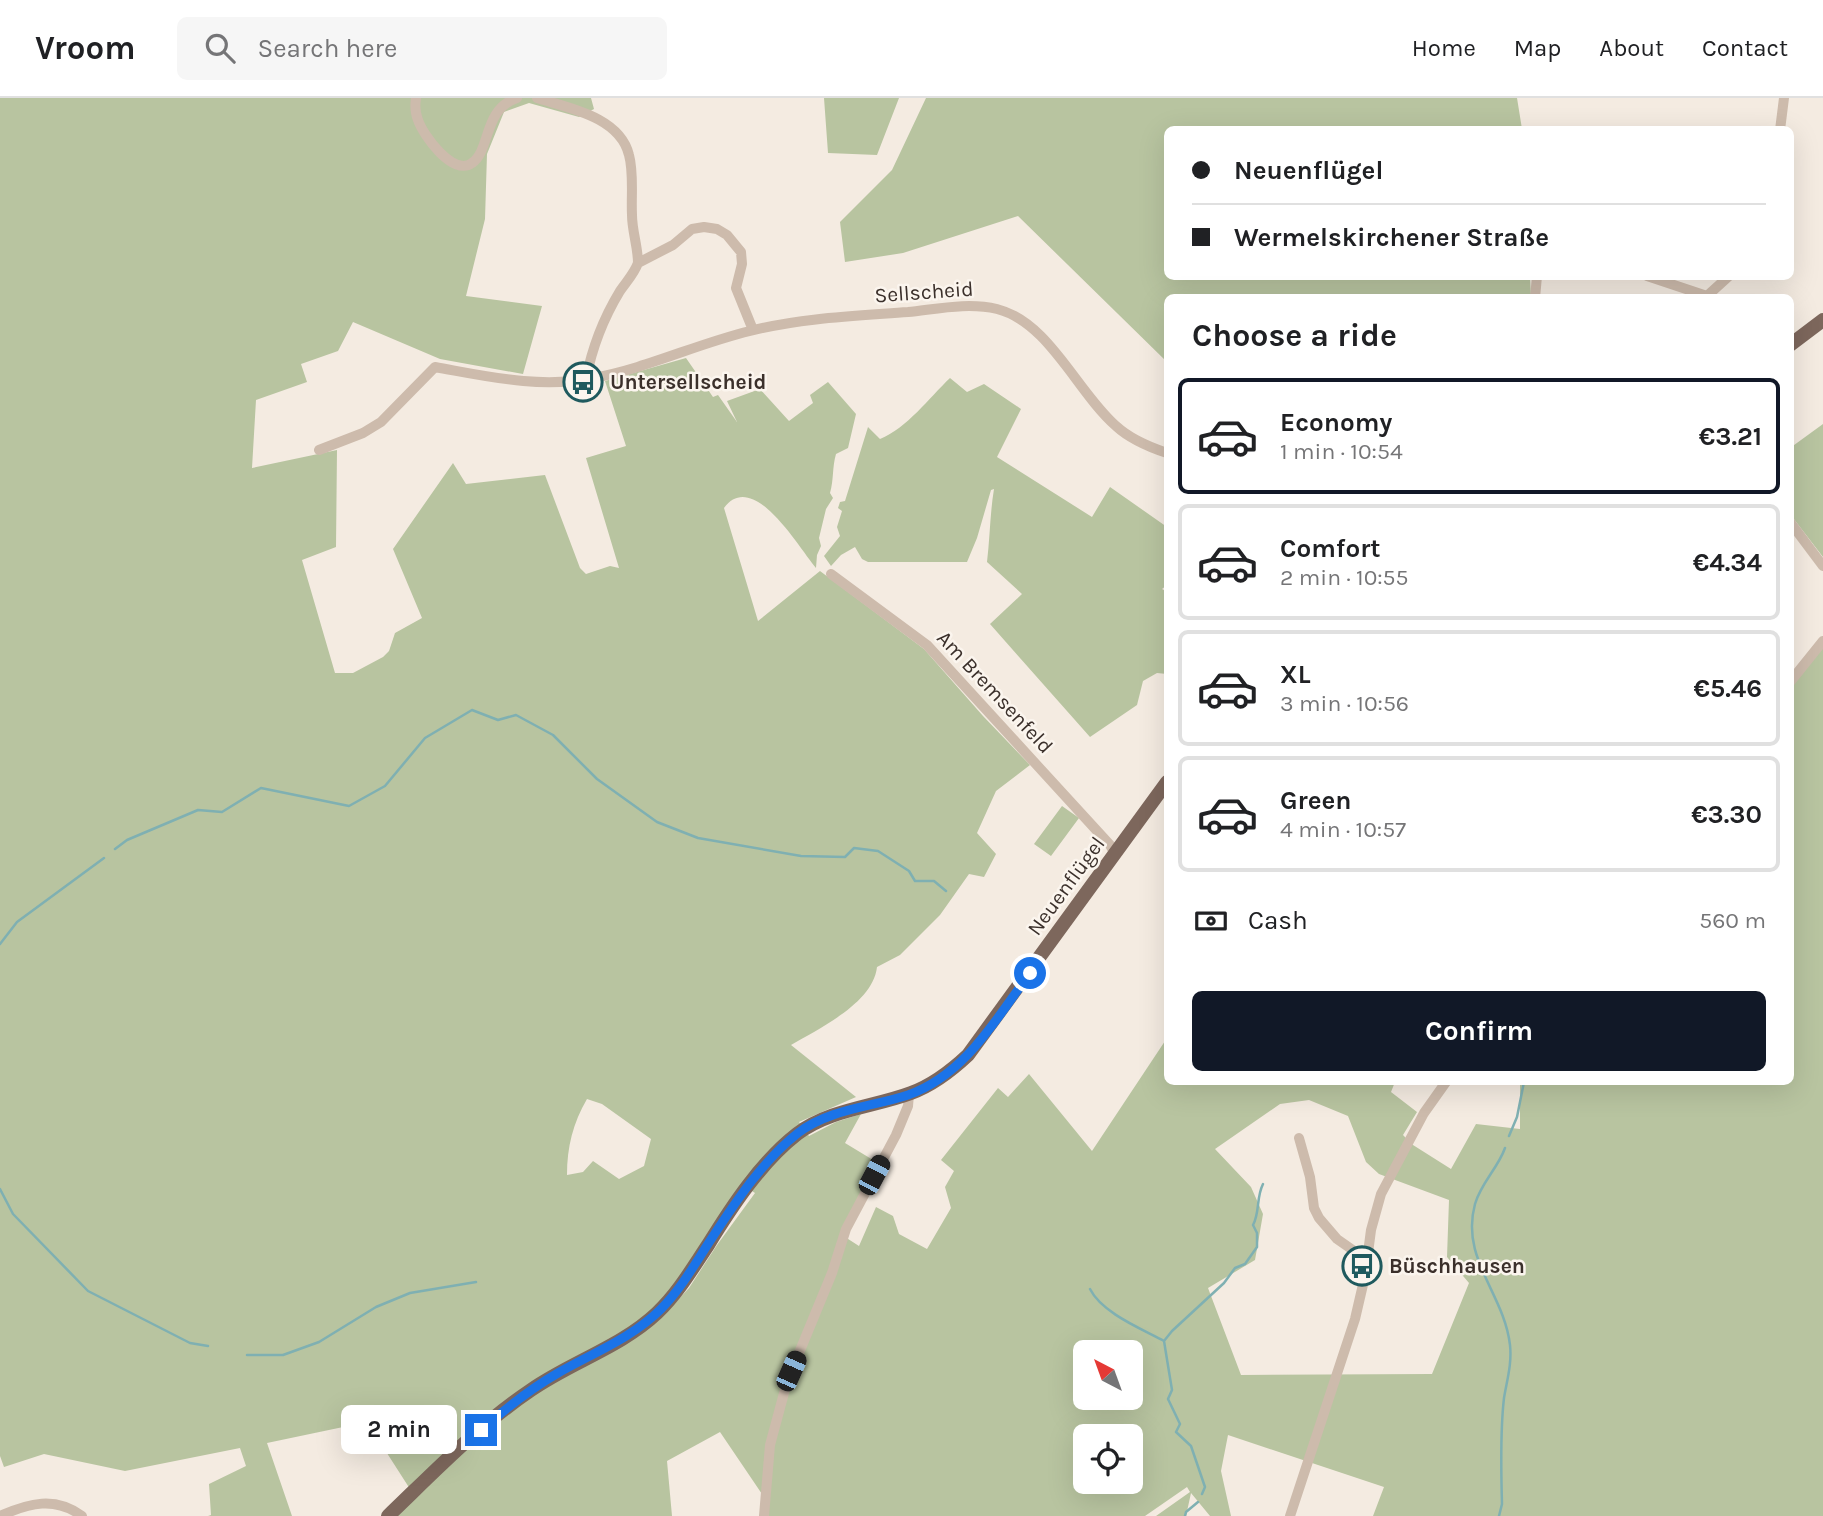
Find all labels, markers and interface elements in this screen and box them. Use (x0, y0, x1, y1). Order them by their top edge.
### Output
search box (177, 17, 667, 80)
text: Vroom (35, 29, 135, 67)
icon: search (201, 29, 239, 67)
text: Search here (257, 33, 397, 64)
text: Home (1412, 34, 1476, 62)
text: Map (1514, 34, 1561, 62)
text: About (1599, 34, 1664, 62)
text: Contact (1702, 34, 1788, 62)
text: Neuenflügel (1234, 155, 1383, 186)
text: Wermelskirchener Straße (1234, 222, 1549, 253)
street label: Sellscheid (874, 277, 974, 307)
text: Choose a ride (1192, 317, 1397, 354)
bus stop icon: Untersellscheid (562, 361, 604, 403)
place label: Untersellscheid (610, 370, 766, 394)
icon: car (1196, 405, 1259, 468)
text: Economy (1280, 407, 1392, 438)
text: €3.21 (1699, 421, 1762, 452)
text: 1 min · 10:54 (1280, 438, 1403, 465)
icon: car (1196, 531, 1259, 594)
text: Comfort (1280, 533, 1381, 564)
text: €4.34 (1693, 547, 1762, 578)
text: 2 min · 10:55 (1280, 564, 1409, 591)
street label: Am Bremsenfeld (932, 626, 1058, 758)
icon: car (1196, 657, 1259, 720)
text: XL (1280, 659, 1311, 690)
text: €5.46 (1694, 673, 1762, 704)
text: 3 min · 10:56 (1280, 690, 1409, 717)
icon: car (1196, 783, 1259, 846)
text: Green (1280, 785, 1352, 816)
text: €3.30 (1691, 799, 1762, 830)
text: 4 min · 10:57 (1280, 816, 1406, 843)
street label: Neuenflügel (1022, 832, 1110, 940)
icon: cash (1192, 902, 1230, 940)
text: Cash (1248, 905, 1308, 936)
text: 560 m (1699, 907, 1766, 934)
route start (1014, 957, 1046, 989)
button: Confirm (1192, 991, 1766, 1071)
car (855, 1152, 894, 1198)
bus stop icon: Büschhausen (1341, 1245, 1383, 1287)
place label: Büschhausen (1389, 1254, 1525, 1278)
north arrow (1073, 1340, 1143, 1410)
map controls (1073, 1340, 1143, 1494)
car (773, 1348, 810, 1394)
callout: 2 min (341, 1406, 456, 1454)
route end (465, 1414, 497, 1446)
text: 2 min (367, 1416, 431, 1443)
button: locate (1073, 1424, 1143, 1494)

